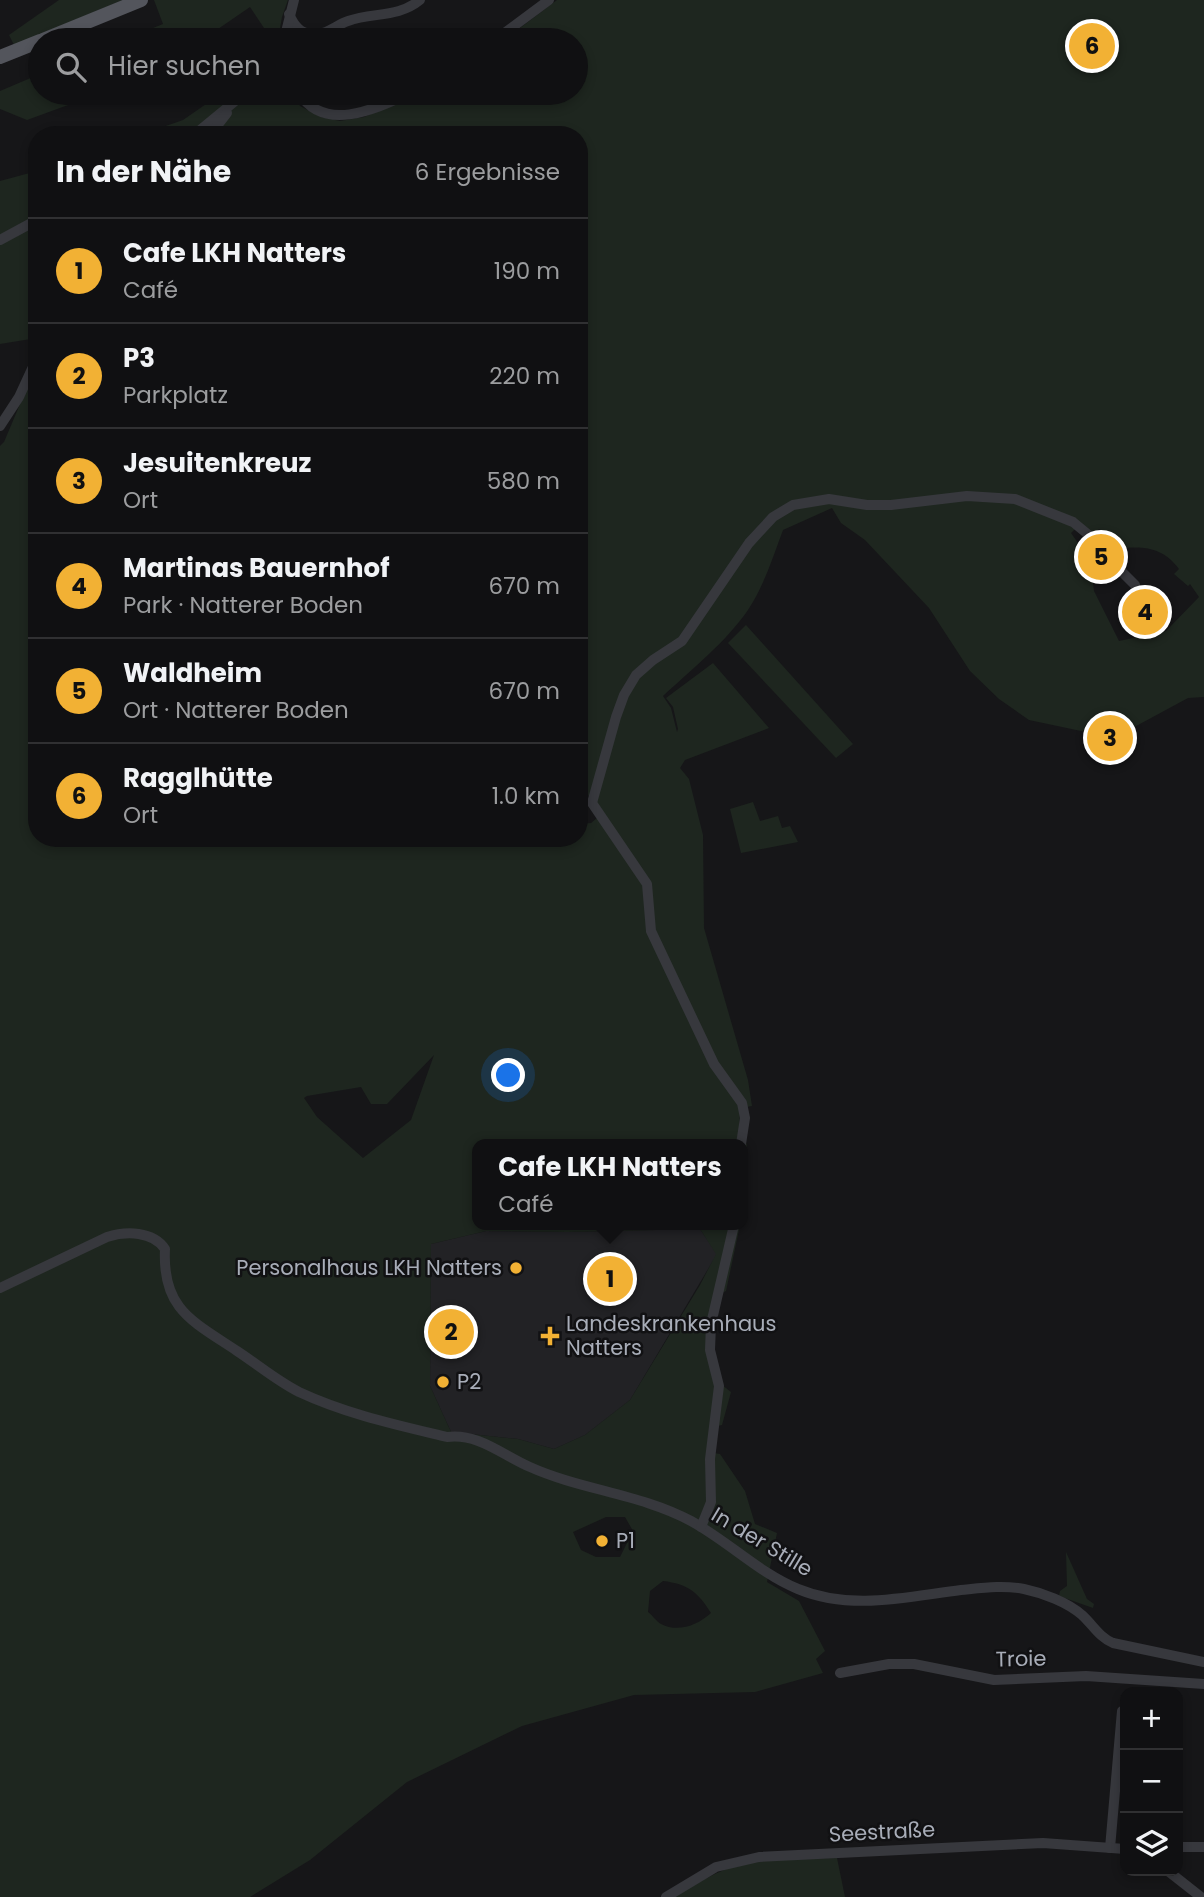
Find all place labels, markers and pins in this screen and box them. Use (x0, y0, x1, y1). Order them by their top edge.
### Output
pin: 6 (1069, 20, 1115, 72)
pin: 5 (1078, 531, 1124, 583)
pin: 4 (1122, 586, 1168, 638)
pin: 3 (1087, 712, 1133, 764)
place label: Personalhaus LKH Natters (236, 1253, 502, 1282)
pin: 1 (587, 1253, 633, 1305)
marker: Personalhaus LKH Natters (508, 1260, 524, 1276)
pin: 2 (428, 1306, 474, 1358)
place label: Landeskrankenhaus Natters (566, 1309, 776, 1362)
marker: Landeskrankenhaus Natters (540, 1326, 560, 1346)
place label: P2 (457, 1367, 481, 1396)
marker: P2 (435, 1374, 451, 1390)
place label: P1 (616, 1526, 635, 1555)
marker: P1 (594, 1533, 610, 1549)

